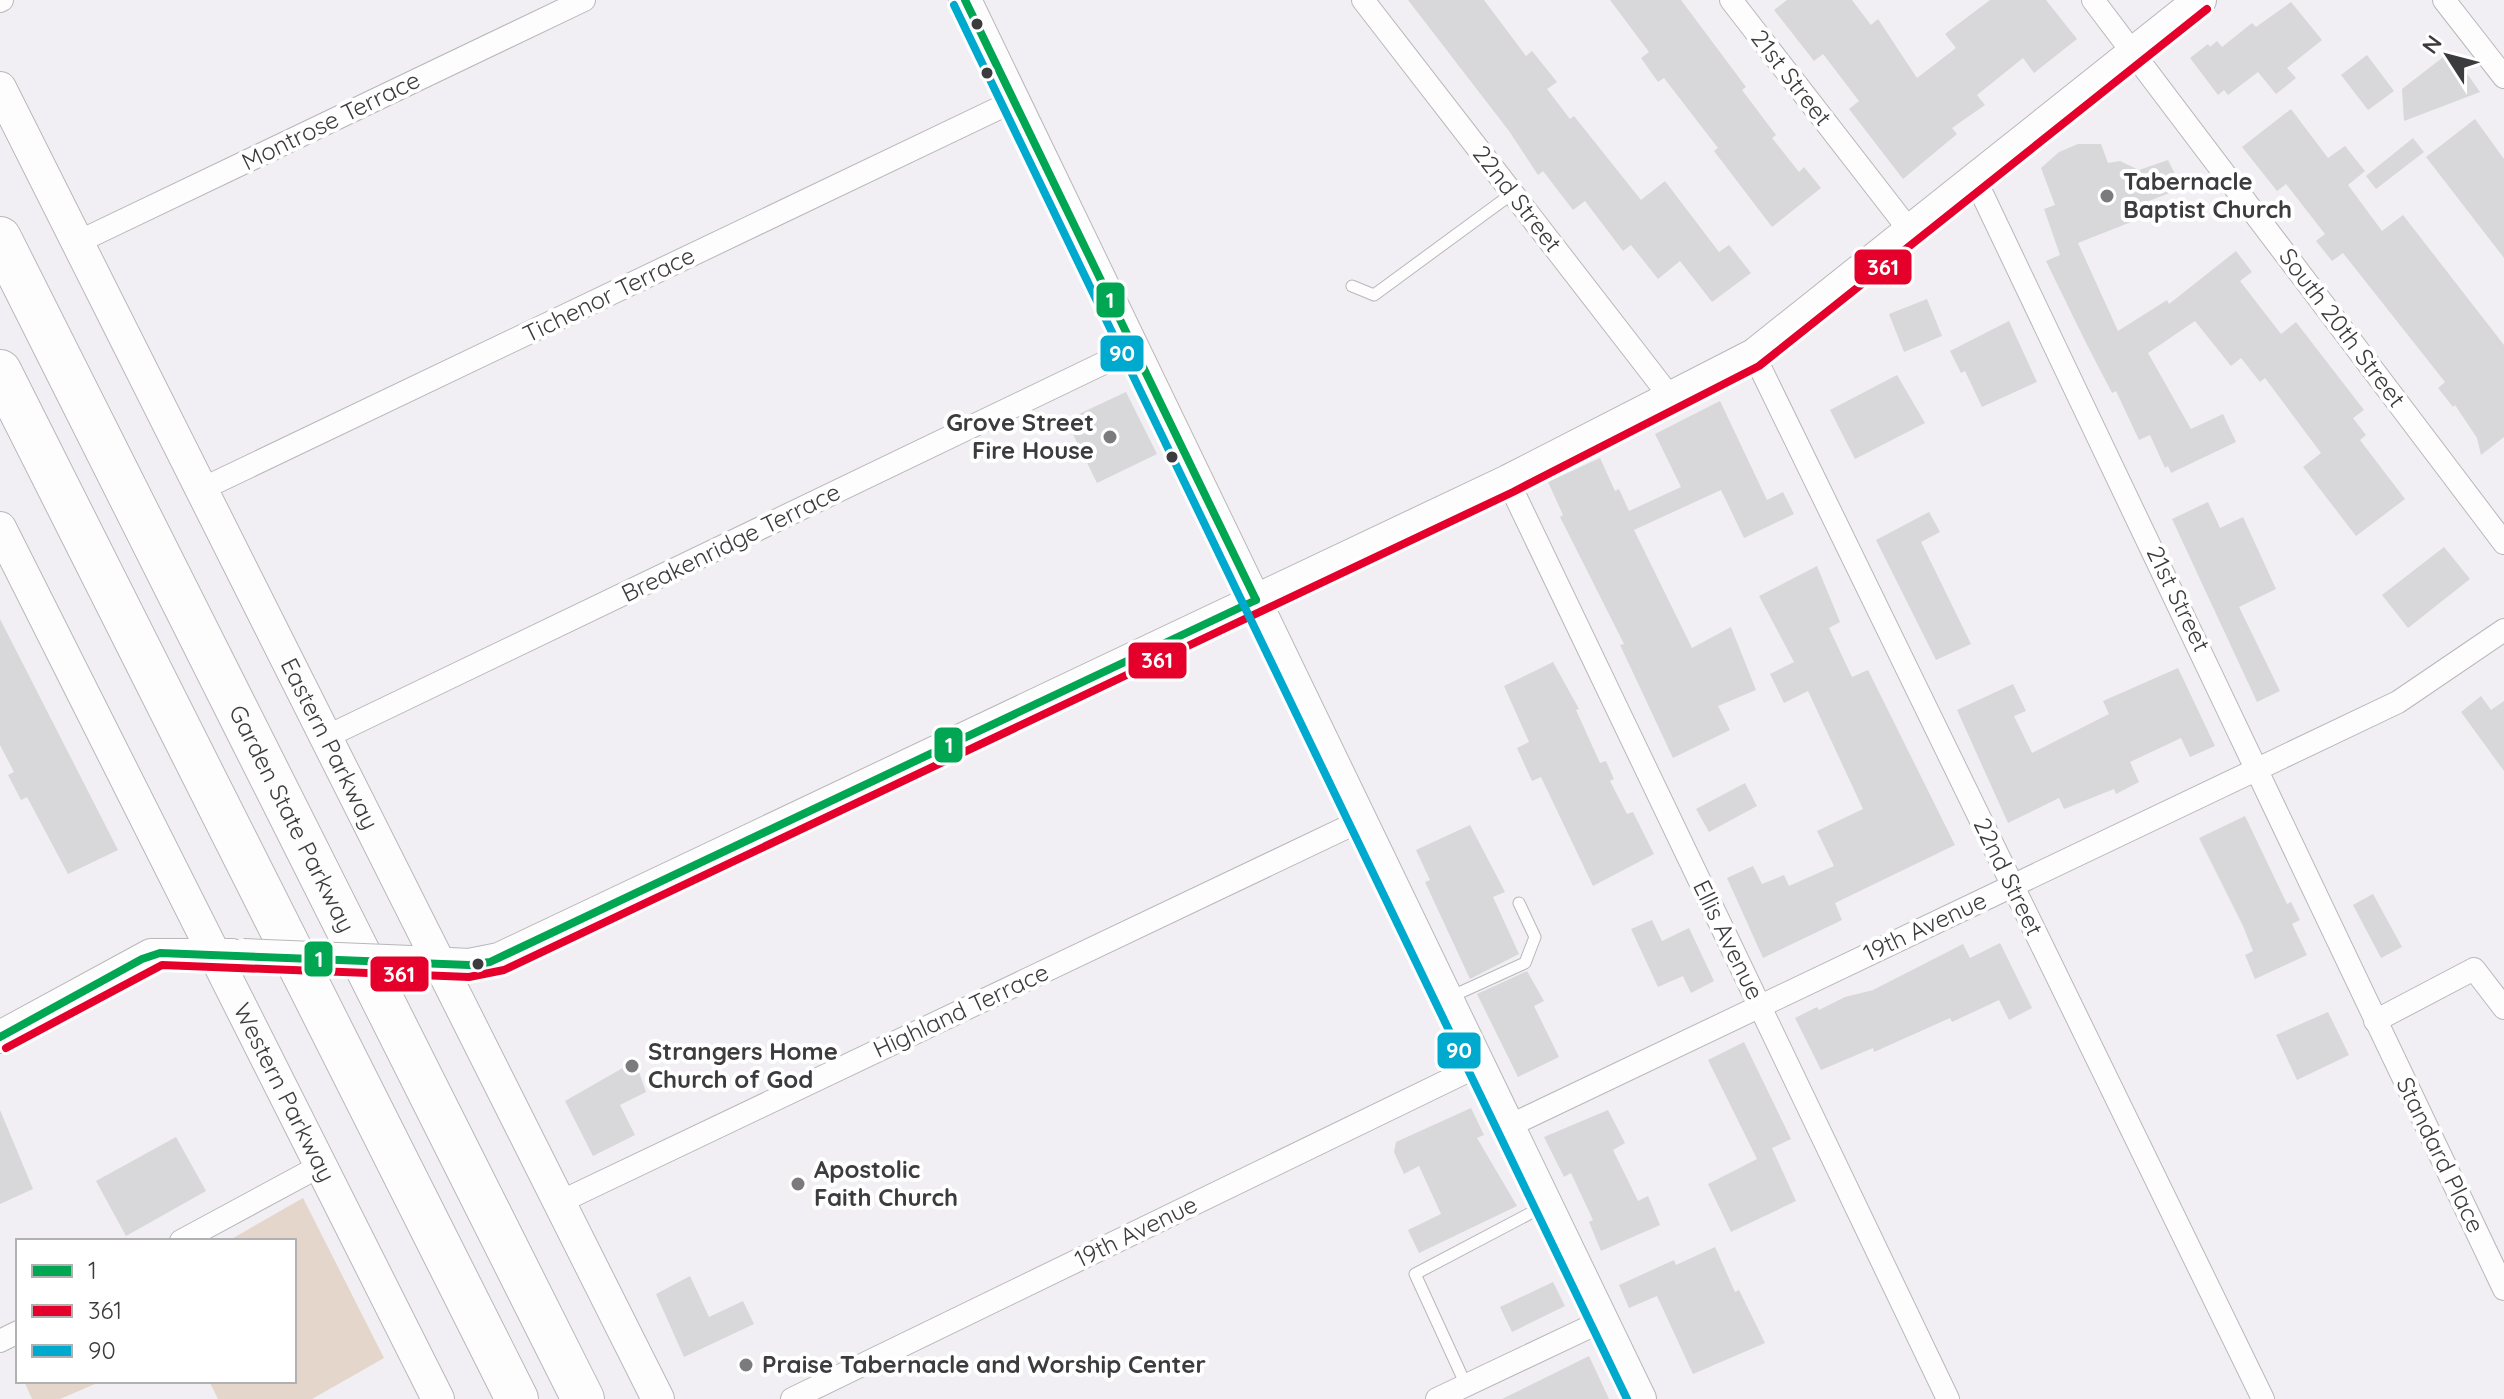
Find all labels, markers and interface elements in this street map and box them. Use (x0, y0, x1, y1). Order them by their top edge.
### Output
unlabelled marker (969, 16, 985, 32)
north arrow (2408, 16, 2488, 96)
street label: 21st Street (1745, 23, 1839, 131)
text: N (2416, 29, 2448, 59)
street label: Montrose Terrace (236, 64, 425, 176)
unlabelled marker (979, 65, 995, 81)
street label: 22nd Street (1467, 139, 1569, 258)
place label: Tabernacle Baptist Church (2123, 166, 2292, 224)
marker: Tabernacle Baptist Church (2098, 187, 2116, 205)
street label: Tichenor Terrace (518, 240, 699, 349)
street label: South 20th Street (2273, 242, 2412, 413)
line badge: 361 (1853, 248, 1913, 286)
text: 361 (1867, 253, 1899, 281)
line badge: 1 (1095, 281, 1126, 319)
text: 1 (1106, 286, 1114, 314)
line badge: 90 (1099, 334, 1145, 373)
text: 90 (1109, 339, 1135, 367)
place label: Grove Street Fire House (946, 407, 1094, 465)
marker: Grove Street Fire House (1101, 428, 1119, 446)
unlabelled marker (1164, 449, 1180, 465)
street label: Breakenridge Terrace (616, 476, 845, 608)
street label: 21st Street (2140, 541, 2217, 656)
line badge: 361 (1127, 641, 1188, 680)
text: 361 (1141, 646, 1173, 674)
street label: Eastern Parkway (275, 653, 386, 834)
street label: Garden State Parkway (223, 700, 362, 937)
line badge: 1 (933, 726, 964, 764)
text: 1 (945, 731, 953, 759)
street label: 22nd Street (1968, 813, 2050, 940)
street label: Ellis Avenue (1687, 875, 1771, 1004)
street label: 19th Avenue (1858, 884, 1991, 968)
line badge: 1 (303, 940, 334, 978)
text: 1 (315, 945, 323, 973)
line badge: 361 (369, 955, 430, 993)
unlabelled marker (470, 956, 486, 972)
street label: Highland Terrace (868, 956, 1053, 1064)
text: 361 (383, 960, 415, 988)
street label: Western Parkway (227, 998, 342, 1187)
line badge: 90 (1436, 1031, 1482, 1070)
place label: Strangers Home Church of God (648, 1036, 838, 1094)
text: 90 (1446, 1036, 1472, 1064)
marker: Strangers Home Church of God (623, 1057, 641, 1075)
street label: Standard Place (2390, 1072, 2491, 1237)
place label: Apostolic Faith Church (814, 1154, 958, 1212)
marker: Apostolic Faith Church (789, 1175, 807, 1193)
street label: 19th Avenue (1069, 1189, 1202, 1274)
legend (16, 1239, 296, 1383)
text: 1 (88, 1255, 97, 1285)
text: 361 (88, 1295, 122, 1325)
text: 90 (88, 1335, 116, 1365)
place label: Praise Tabernacle and Worship Center (762, 1349, 1206, 1379)
marker: Praise Tabernacle and Worship Center (737, 1356, 755, 1374)

